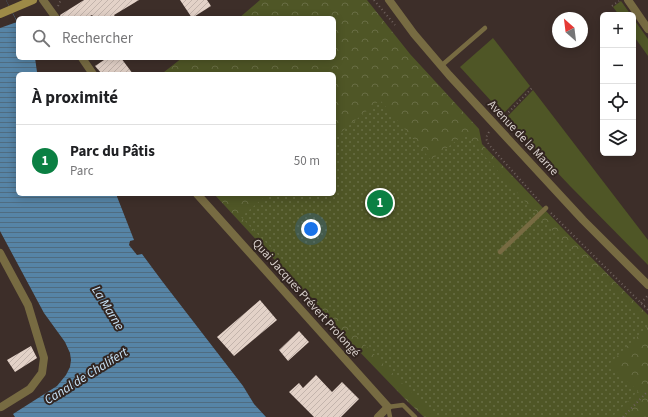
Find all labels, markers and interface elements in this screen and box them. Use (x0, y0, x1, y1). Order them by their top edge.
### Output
north arrow (552, 12, 588, 48)
map controls (600, 12, 636, 156)
button: + (600, 12, 636, 48)
search box (16, 16, 336, 60)
icon: search (30, 27, 52, 49)
text: Rechercher (62, 28, 133, 49)
button: − (600, 48, 636, 84)
button: locate (600, 84, 636, 120)
text: À proximité (32, 86, 118, 110)
street label: Avenue de la Marne (484, 97, 562, 179)
button: layers (600, 120, 636, 156)
text: Parc du Pâtis (70, 141, 155, 162)
text: 1 (42, 152, 48, 170)
text: 50 m (294, 152, 320, 170)
text: Parc (70, 162, 94, 180)
pin: 1 (367, 188, 393, 218)
your location (301, 219, 321, 239)
street label: Quai Jacques Prévert Prolongé (248, 235, 364, 361)
water label: La Marne (87, 282, 129, 334)
water label: Canal de Chalifert (41, 343, 132, 409)

